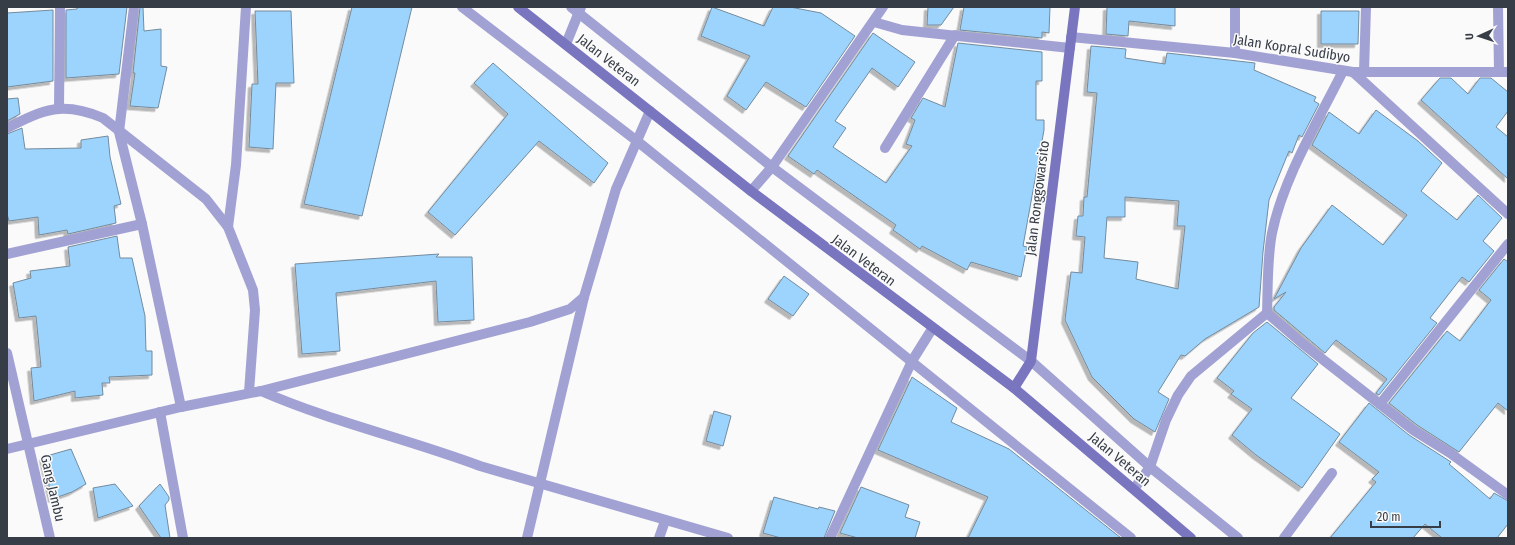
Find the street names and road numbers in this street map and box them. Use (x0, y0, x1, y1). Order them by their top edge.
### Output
street label: Jalan Veteran (574, 30, 644, 90)
street label: Jalan Kopral Sudibyo (1232, 31, 1352, 66)
street label: Jalan Ronggowarsito (1022, 139, 1053, 257)
street label: Jalan Veteran (828, 231, 899, 290)
street label: Jalan Veteran (1085, 429, 1154, 490)
street label: Gang Jambu (37, 453, 68, 523)

